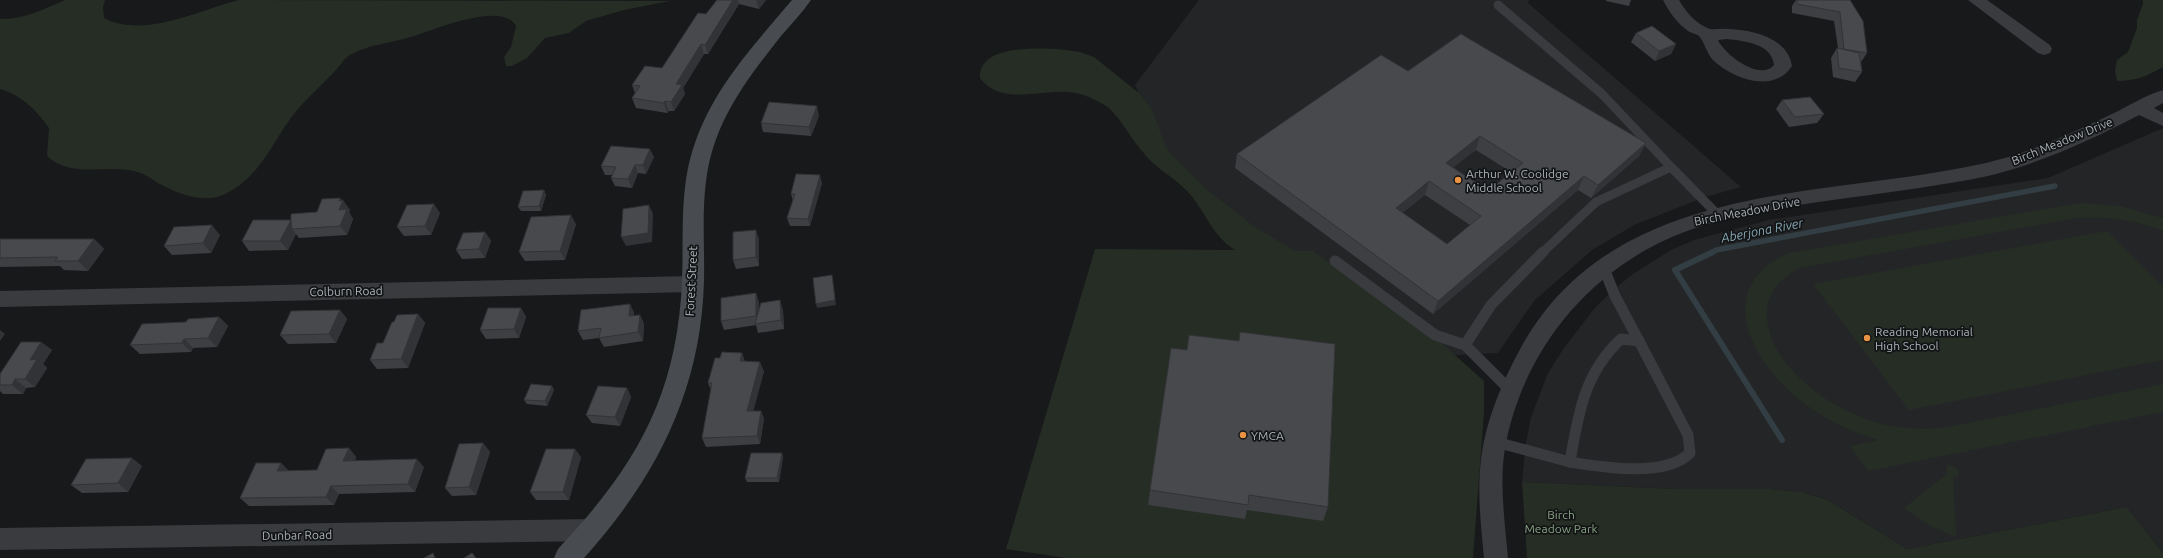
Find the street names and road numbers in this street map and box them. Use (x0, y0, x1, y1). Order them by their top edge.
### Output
street label: Birch Meadow Drive (2010, 115, 2114, 167)
street label: Birch Meadow Drive (1693, 194, 1801, 228)
street label: Forest Street (683, 245, 699, 317)
street label: Colburn Road (309, 284, 383, 298)
street label: Dunbar Road (262, 528, 332, 542)

